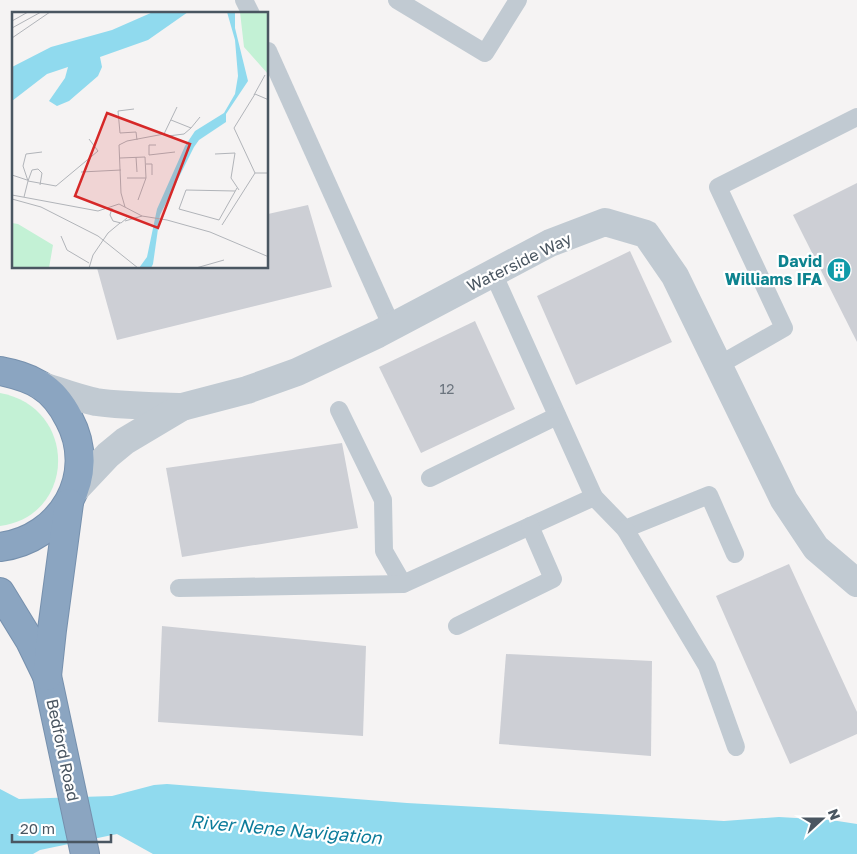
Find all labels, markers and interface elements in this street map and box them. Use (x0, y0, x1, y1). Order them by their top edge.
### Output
inset map (12, 12, 269, 269)
street label: Waterside Way (463, 228, 575, 296)
place label: David Williams IFA (725, 251, 823, 289)
building icon: David Williams IFA (826, 257, 852, 283)
house number: 12 (440, 380, 454, 397)
street label: Bedford Road (42, 697, 84, 803)
north arrow (797, 794, 847, 844)
text: N (825, 806, 844, 822)
water label: River Nene Navigation (189, 810, 384, 848)
scale bar (12, 812, 111, 844)
text: 20 m (20, 819, 55, 837)

